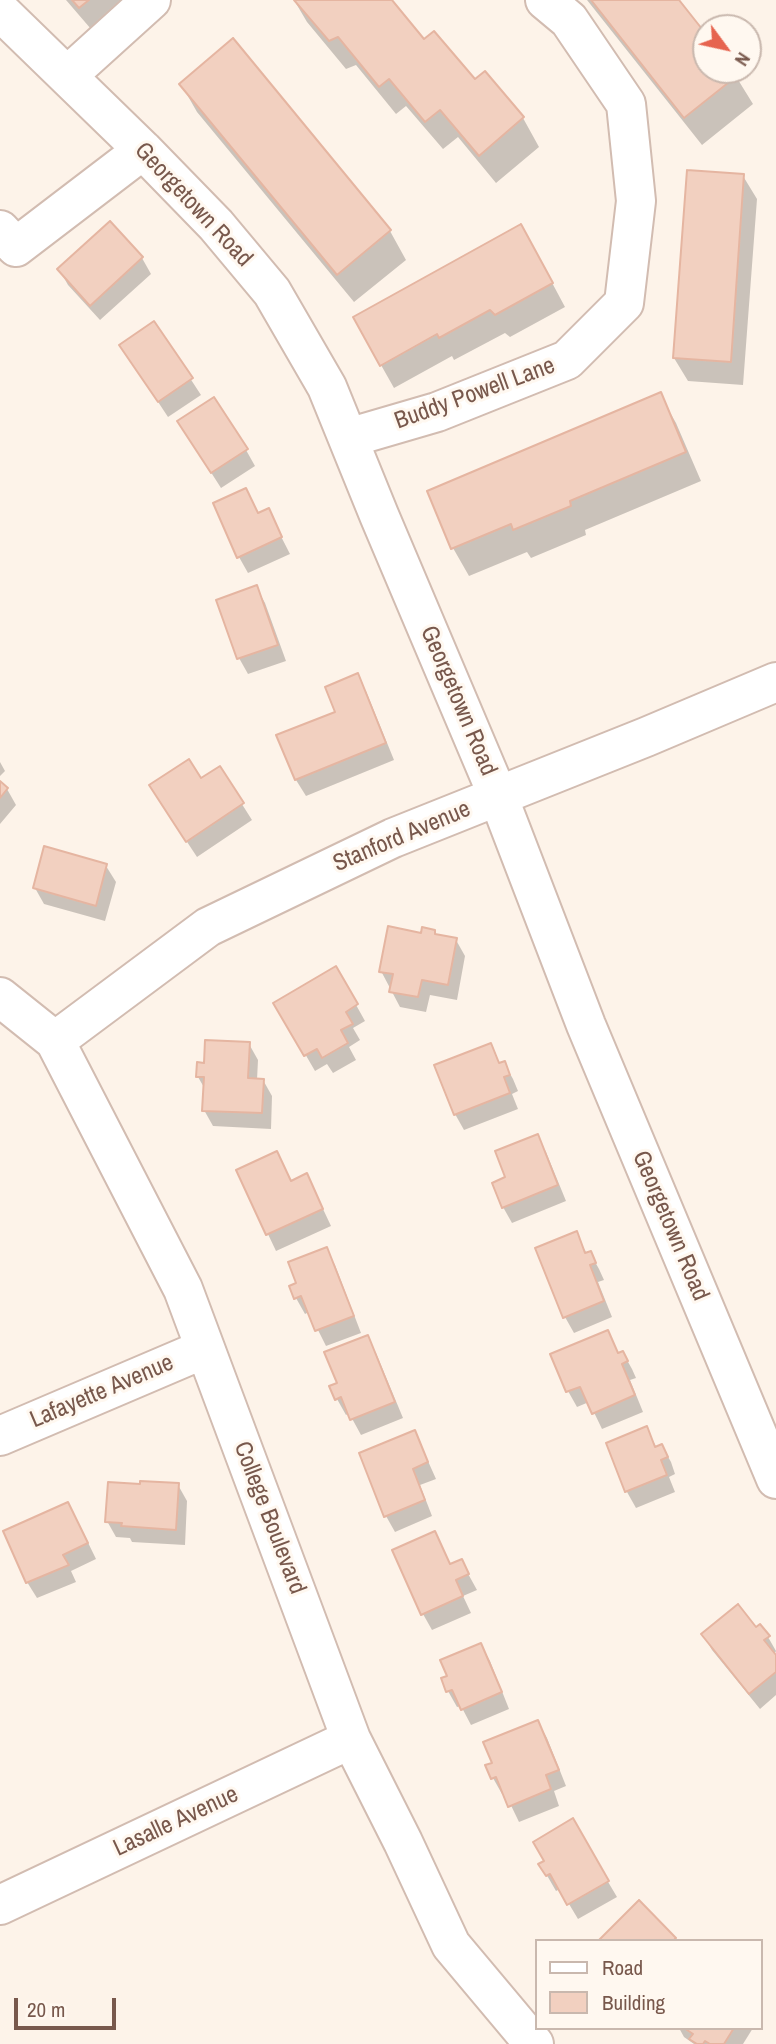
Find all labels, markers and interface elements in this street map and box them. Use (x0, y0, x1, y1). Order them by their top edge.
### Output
north arrow (692, 14, 762, 84)
text: N (729, 48, 757, 71)
street label: Georgetown Road (128, 137, 258, 273)
street label: Buddy Powell Lane (391, 352, 559, 436)
street label: Georgetown Road (414, 622, 502, 780)
street label: Stanford Avenue (329, 795, 475, 879)
street label: Georgetown Road (626, 1147, 714, 1305)
street label: Lafayette Avenue (26, 1349, 178, 1435)
street label: College Boulevard (227, 1438, 311, 1598)
street label: Lasalle Avenue (109, 1781, 243, 1863)
legend (534, 1939, 762, 2030)
text: Road (602, 1953, 643, 1982)
scale bar (18, 1984, 119, 2028)
text: Building (602, 1988, 665, 2017)
text: 20 m (27, 1995, 65, 2024)

